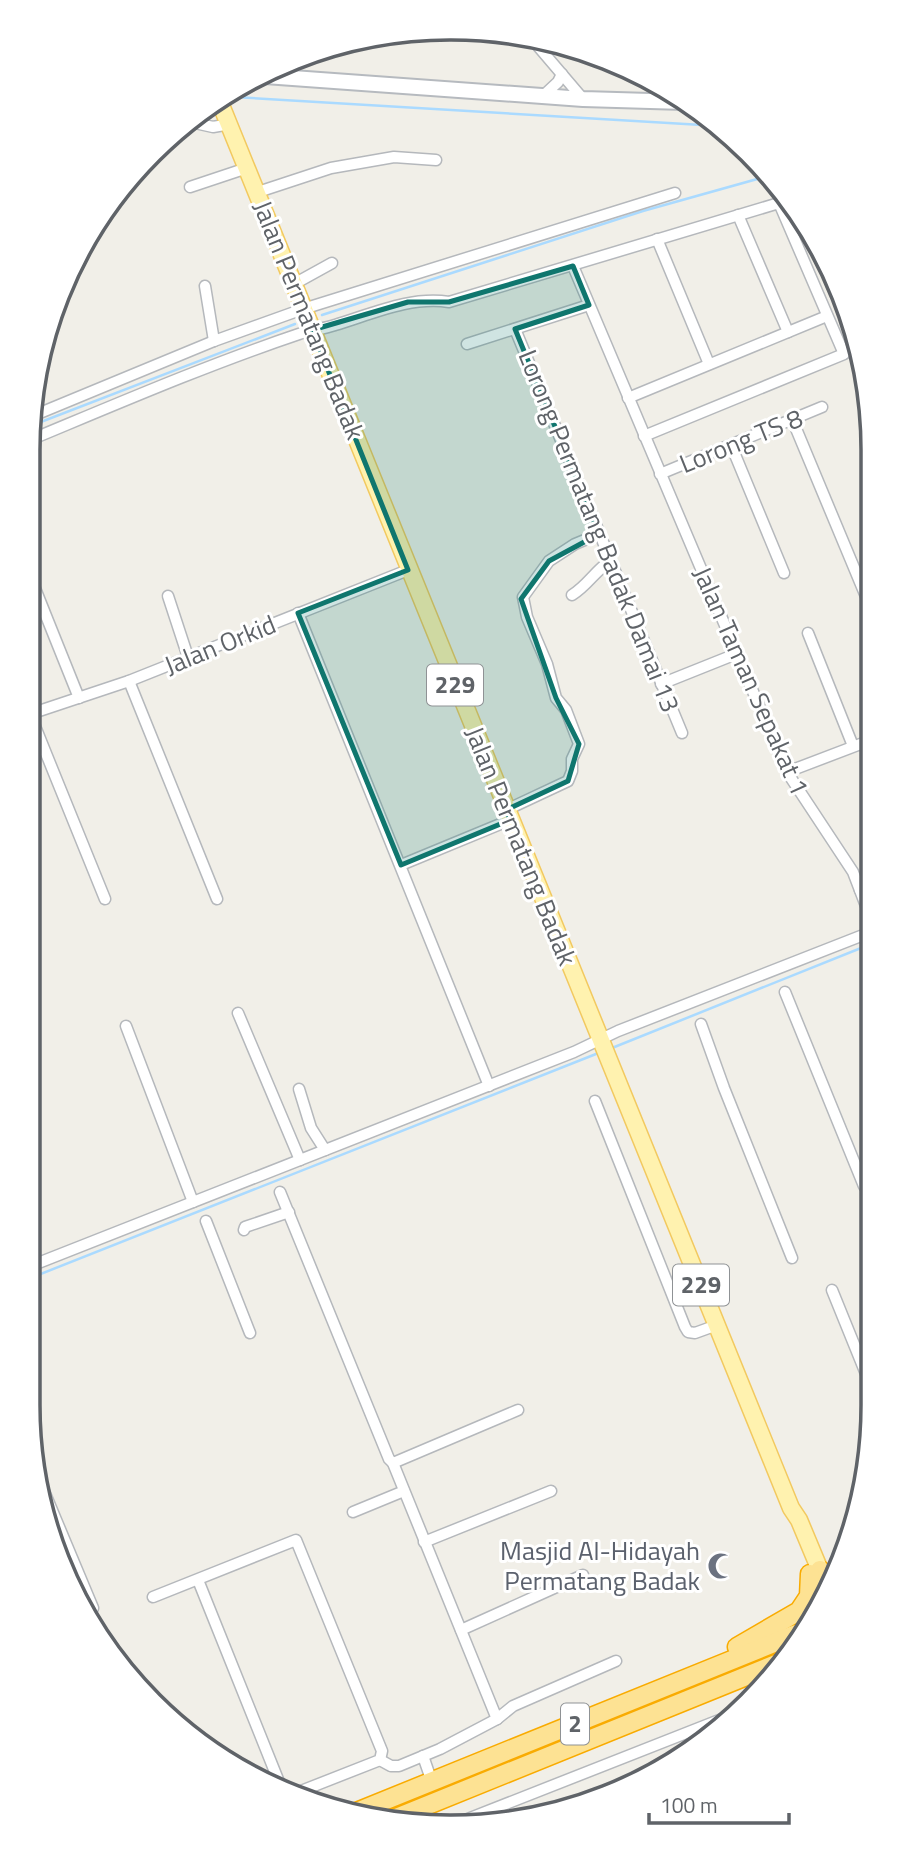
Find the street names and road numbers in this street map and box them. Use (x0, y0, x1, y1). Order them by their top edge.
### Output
street label: Jalan Permatang Badak (244, 194, 375, 445)
street label: Lorong Permatang Badak Damai 13 (509, 344, 690, 718)
street label: Lorong TS 8 (673, 398, 808, 483)
street label: Jalan Taman Sepakat 1 (683, 560, 819, 801)
street label: Jalan Orkid (158, 604, 282, 685)
road number: 229 (427, 664, 483, 706)
street label: Jalan Permatang Badak (456, 720, 587, 971)
road number: 229 (673, 1265, 729, 1306)
road number: 2 (561, 1704, 589, 1744)

